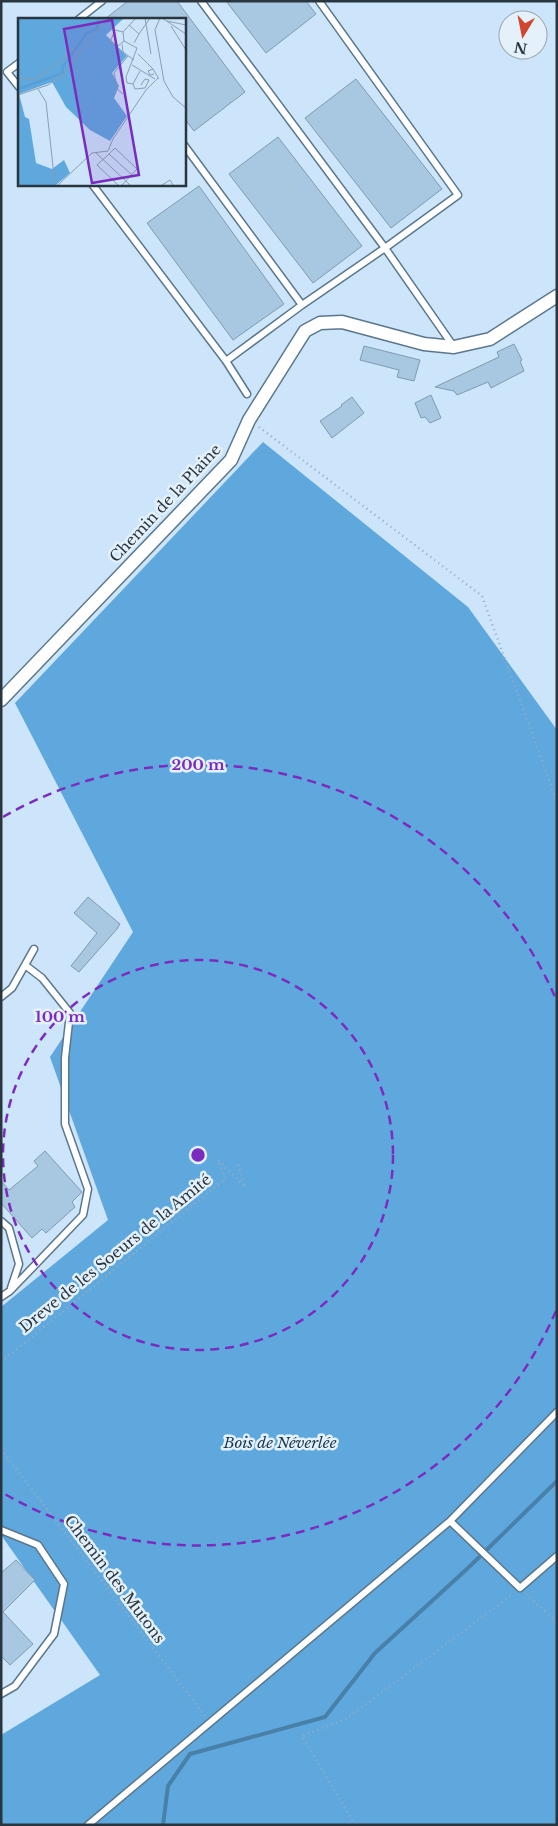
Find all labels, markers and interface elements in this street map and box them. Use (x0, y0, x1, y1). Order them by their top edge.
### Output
north arrow (498, 10, 548, 60)
inset map (18, 18, 185, 185)
text: N (513, 38, 529, 58)
street label: Chemin de la Plaine (105, 440, 225, 566)
text: 200 m (172, 755, 225, 774)
text: 100 m (35, 1007, 85, 1026)
centre of rings (189, 1146, 207, 1164)
street label: Dreve de les Soeurs de la Amité (15, 1170, 215, 1336)
park label: Bois de Néverlée (223, 1433, 337, 1452)
street label: Chemin des Mutons (61, 1511, 169, 1647)

